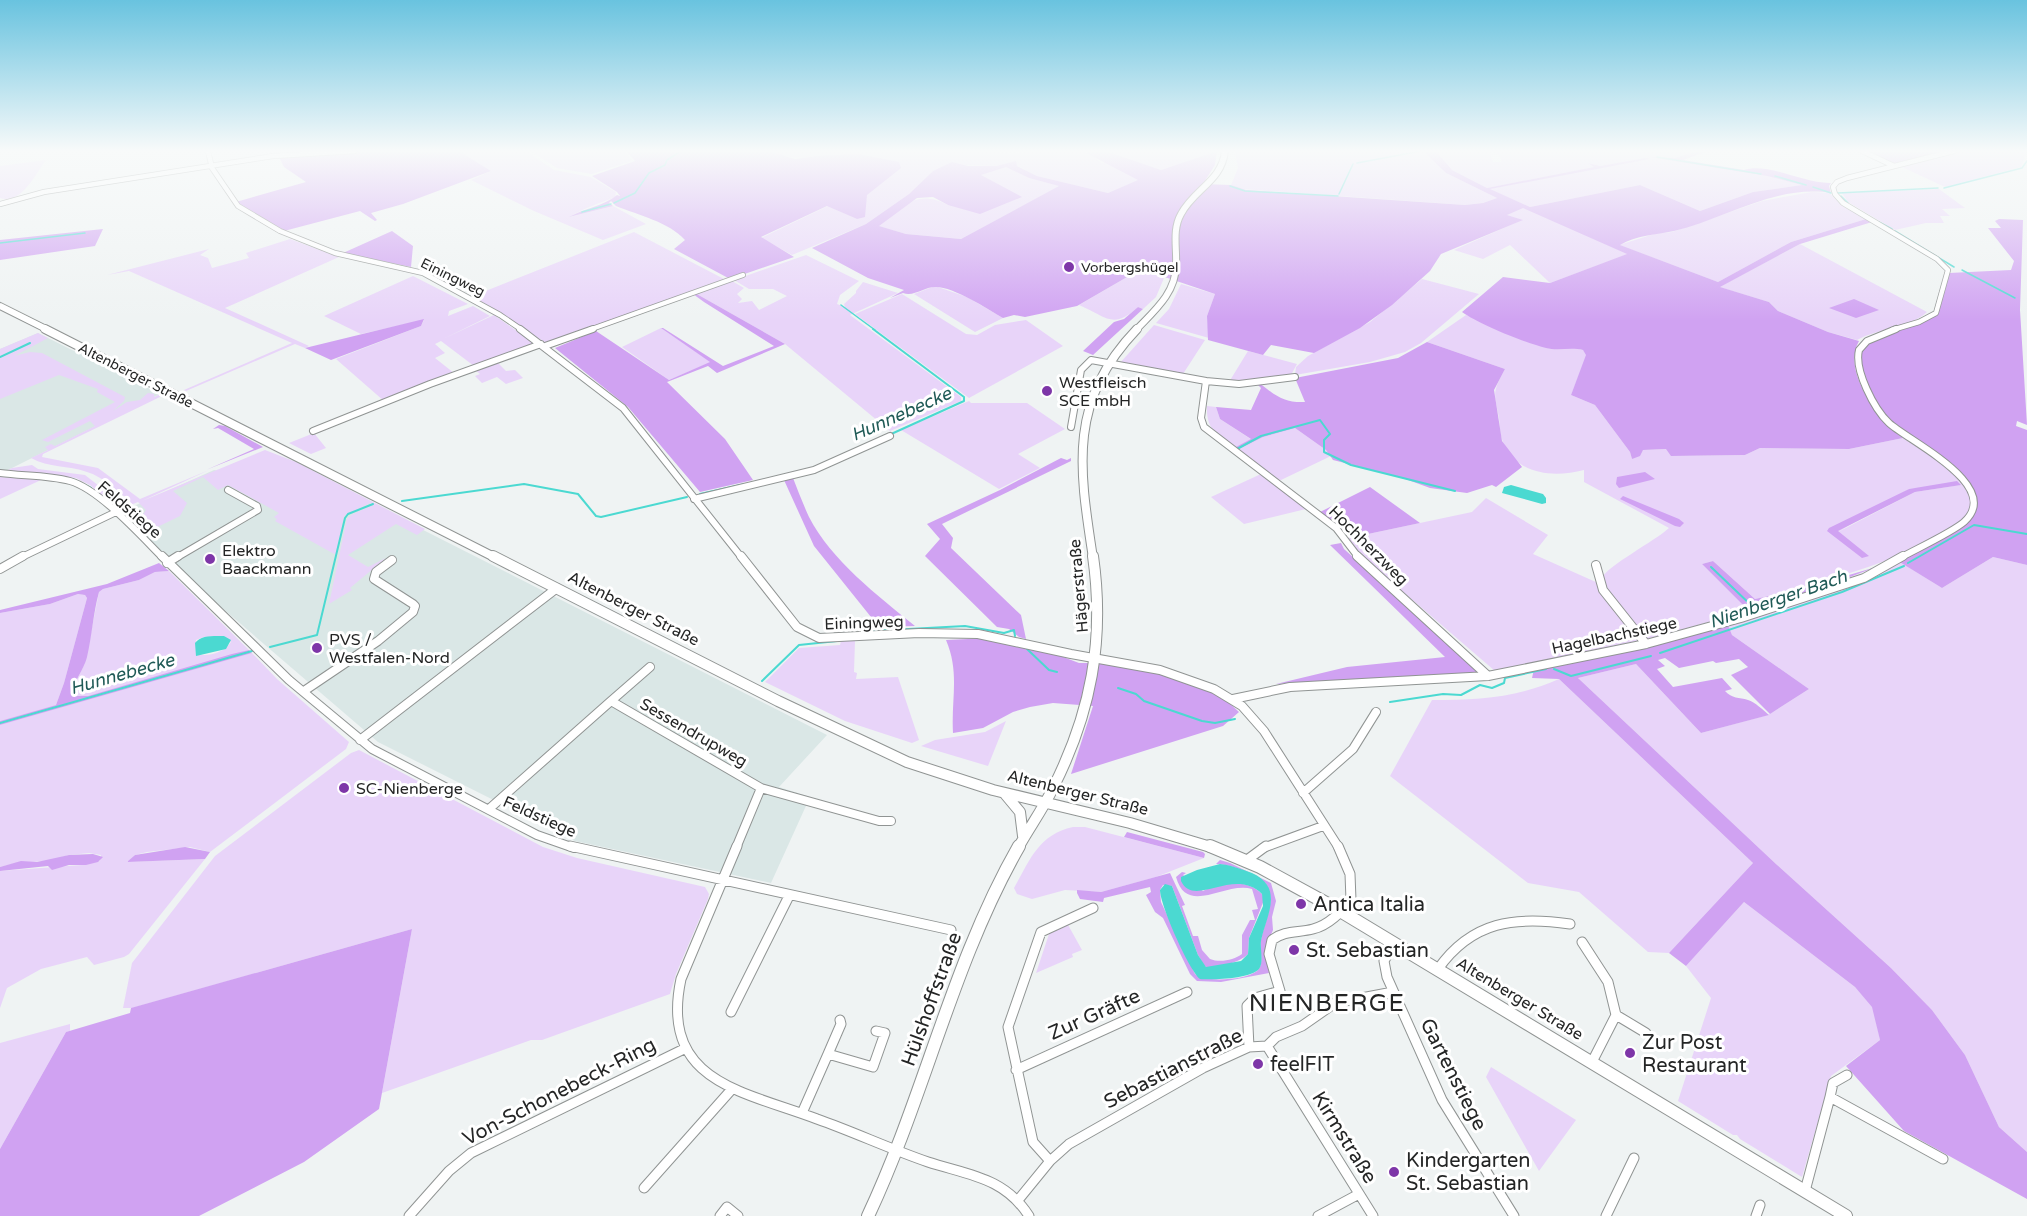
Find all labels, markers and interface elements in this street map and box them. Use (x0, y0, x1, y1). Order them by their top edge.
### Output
street label: Einingweg (418, 255, 488, 300)
place label: Vorbergshügel (1081, 259, 1179, 276)
marker: Vorbergshügel (1062, 260, 1076, 274)
street label: Altenberger Straße (76, 339, 196, 412)
place label: Westfleisch SCE mbH (1059, 373, 1146, 411)
water label: Hunnebecke (847, 382, 955, 446)
marker: Westfleisch SCE mbH (1040, 384, 1054, 398)
street label: Feldstiege (93, 477, 165, 543)
street label: Hochherzweg (1324, 502, 1412, 590)
street label: Hägerstraße (1065, 538, 1093, 634)
place label: Elektro Baackmann (222, 541, 312, 579)
marker: Elektro Baackmann (203, 552, 217, 566)
water label: Nienberger Bach (1706, 565, 1851, 633)
street label: Altenberger Straße (565, 567, 703, 651)
street label: Einingweg (824, 612, 904, 634)
street label: Hagelbachstiege (1550, 613, 1679, 659)
place label: PVS / Westfalen-Nord (329, 630, 450, 668)
marker: PVS / Westfalen-Nord (310, 641, 324, 655)
water label: Hunnebecke (67, 648, 177, 699)
street label: Sessendrupweg (636, 694, 751, 772)
street label: Altenberger Straße (1005, 766, 1150, 820)
place label: SC-Nienberge (356, 779, 463, 799)
marker: SC-Nienberge (337, 781, 351, 795)
street label: Feldstiege (500, 792, 579, 842)
place label: Antica Italia (1313, 893, 1425, 917)
marker: Antica Italia (1294, 897, 1308, 911)
street label: Hülshoffstraße (897, 929, 967, 1070)
place label: St. Sebastian (1306, 939, 1429, 963)
marker: St. Sebastian (1287, 943, 1301, 957)
street label: Altenberger Straße (1452, 953, 1587, 1045)
street label: Zur Gräfte (1045, 984, 1144, 1046)
district label: NIENBERGE (1249, 989, 1405, 1018)
street label: Gartenstiege (1415, 1014, 1492, 1134)
street label: Sebastianstraße (1100, 1024, 1247, 1114)
place label: Zur Post Restaurant (1642, 1031, 1747, 1078)
street label: Von-Schonebeck-Ring (459, 1033, 660, 1151)
marker: Zur Post Restaurant (1623, 1046, 1637, 1060)
place label: feelFIT (1270, 1053, 1335, 1077)
marker: feelFIT (1251, 1057, 1265, 1071)
street label: Kirmstraße (1306, 1087, 1382, 1188)
place label: Kindergarten St. Sebastian (1406, 1149, 1530, 1196)
marker: Kindergarten St. Sebastian (1387, 1165, 1401, 1179)

